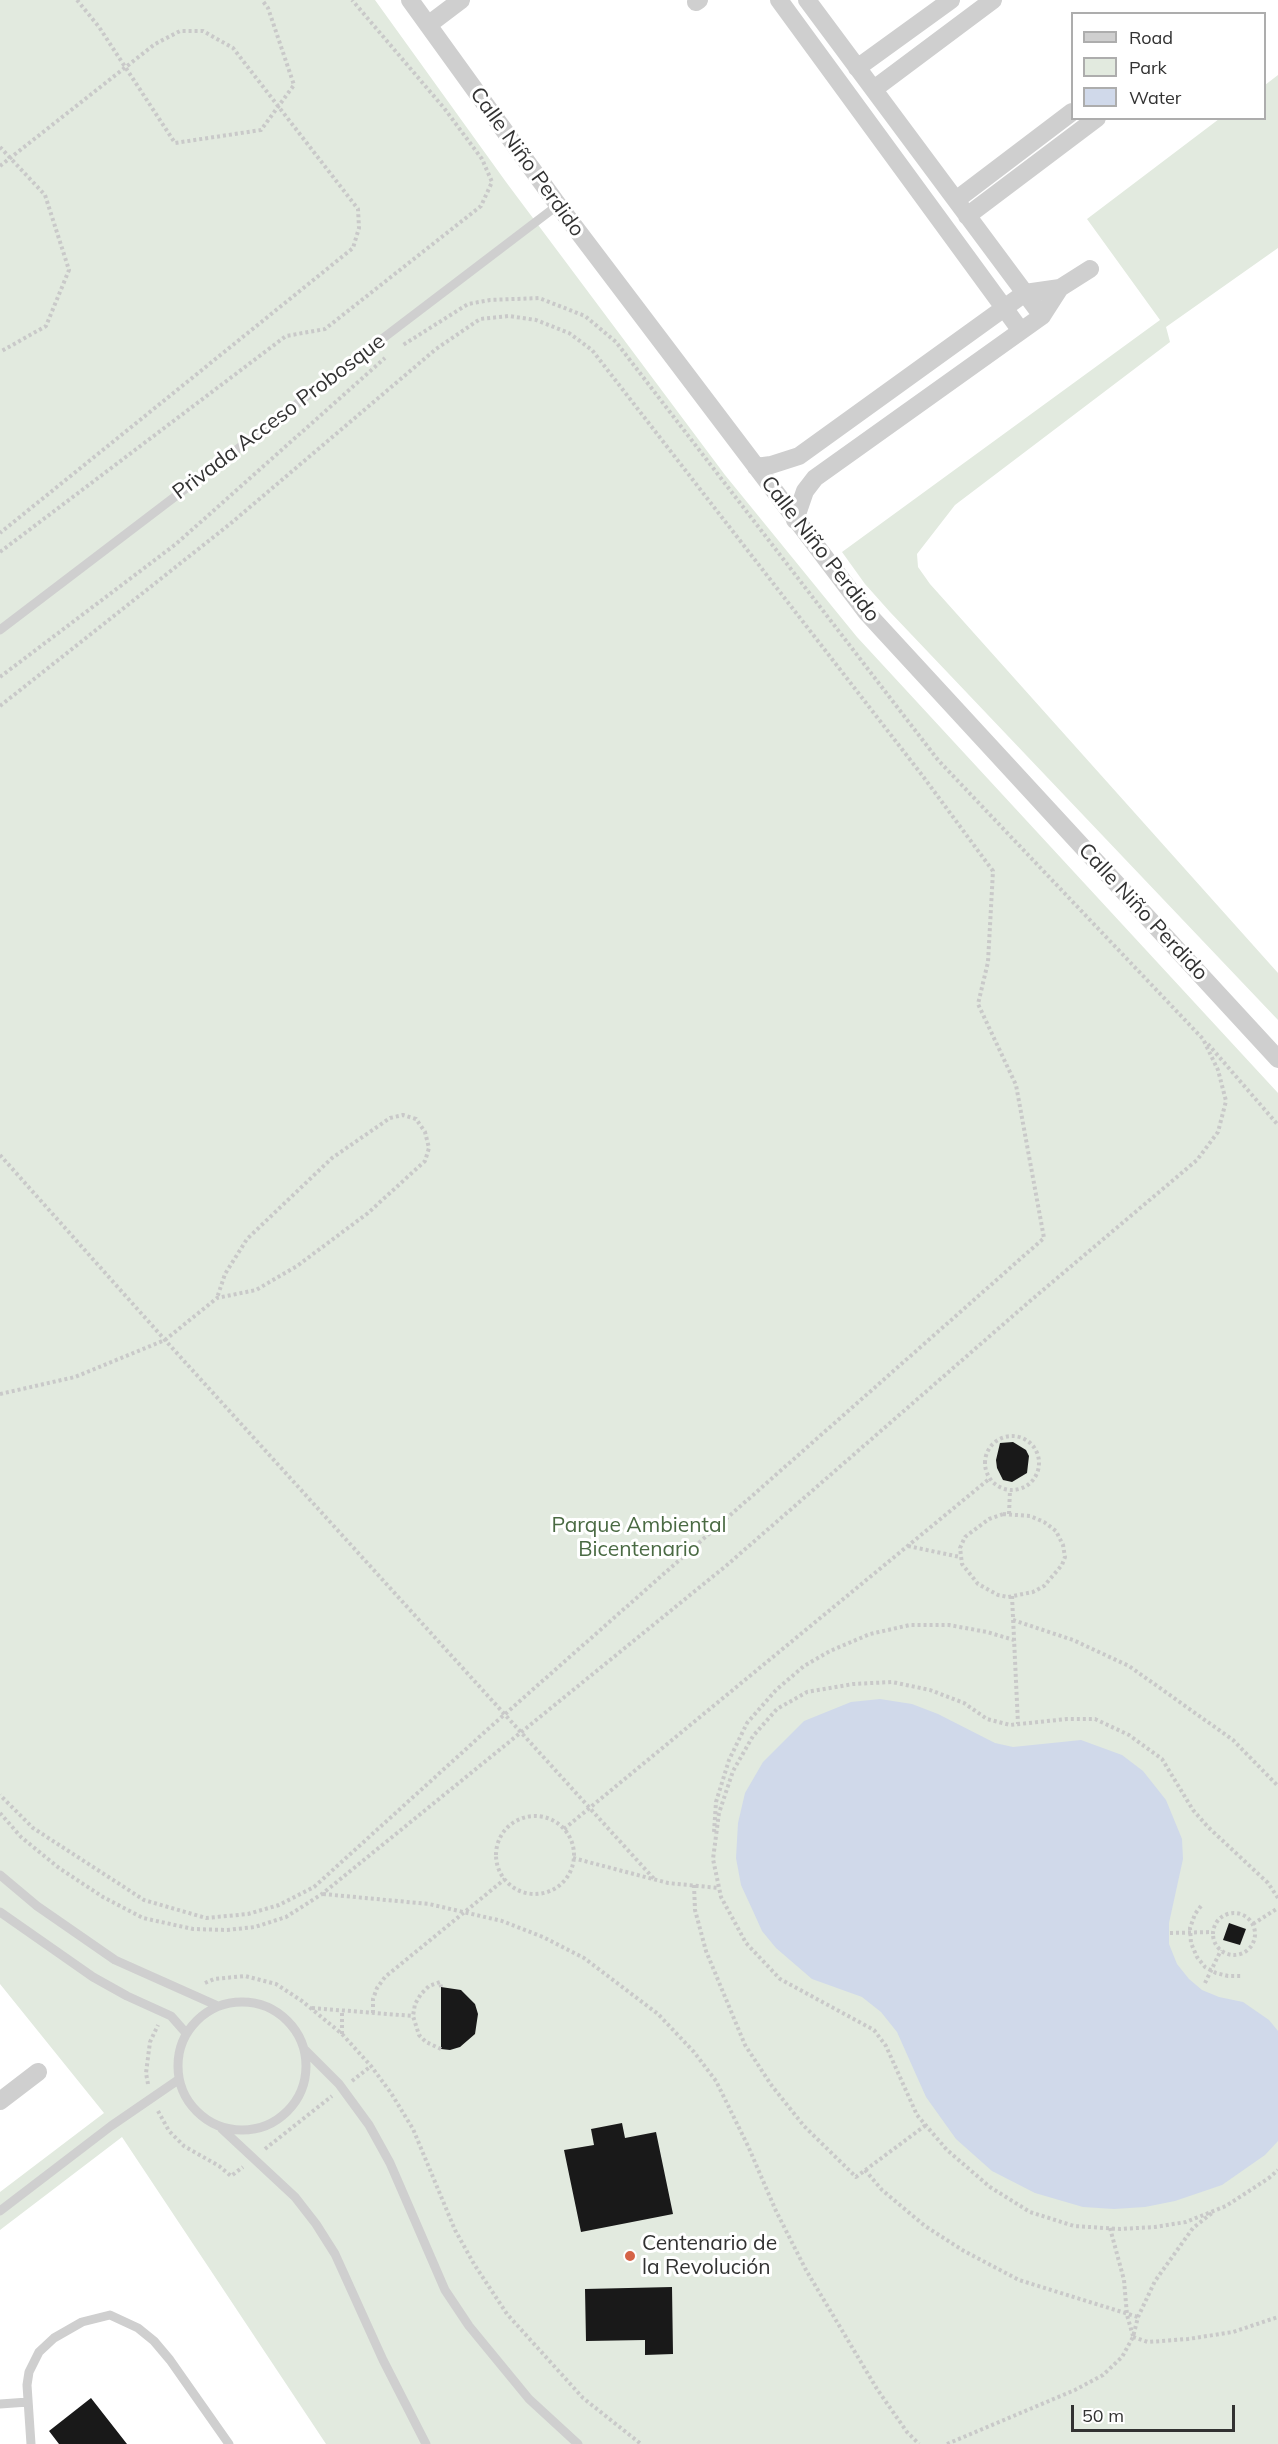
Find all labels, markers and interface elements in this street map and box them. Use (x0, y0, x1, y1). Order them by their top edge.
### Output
legend (1071, 12, 1266, 120)
text: Road (1129, 26, 1173, 49)
text: Park (1129, 56, 1167, 79)
street label: Calle Niño Perdido (464, 82, 590, 242)
text: Water (1129, 86, 1181, 109)
street label: Privada Acceso Probosque (168, 329, 390, 505)
street label: Calle Niño Perdido (755, 471, 885, 627)
street label: Calle Niño Perdido (1073, 838, 1213, 986)
park label: Parque Ambiental Bicentenario (551, 1513, 727, 1563)
place label: Centenario de la Revolución (642, 2231, 777, 2281)
marker: Centenario de la Revolución (623, 2249, 637, 2263)
scale bar (1074, 2393, 1238, 2431)
text: 50 m (1082, 2404, 1124, 2427)

